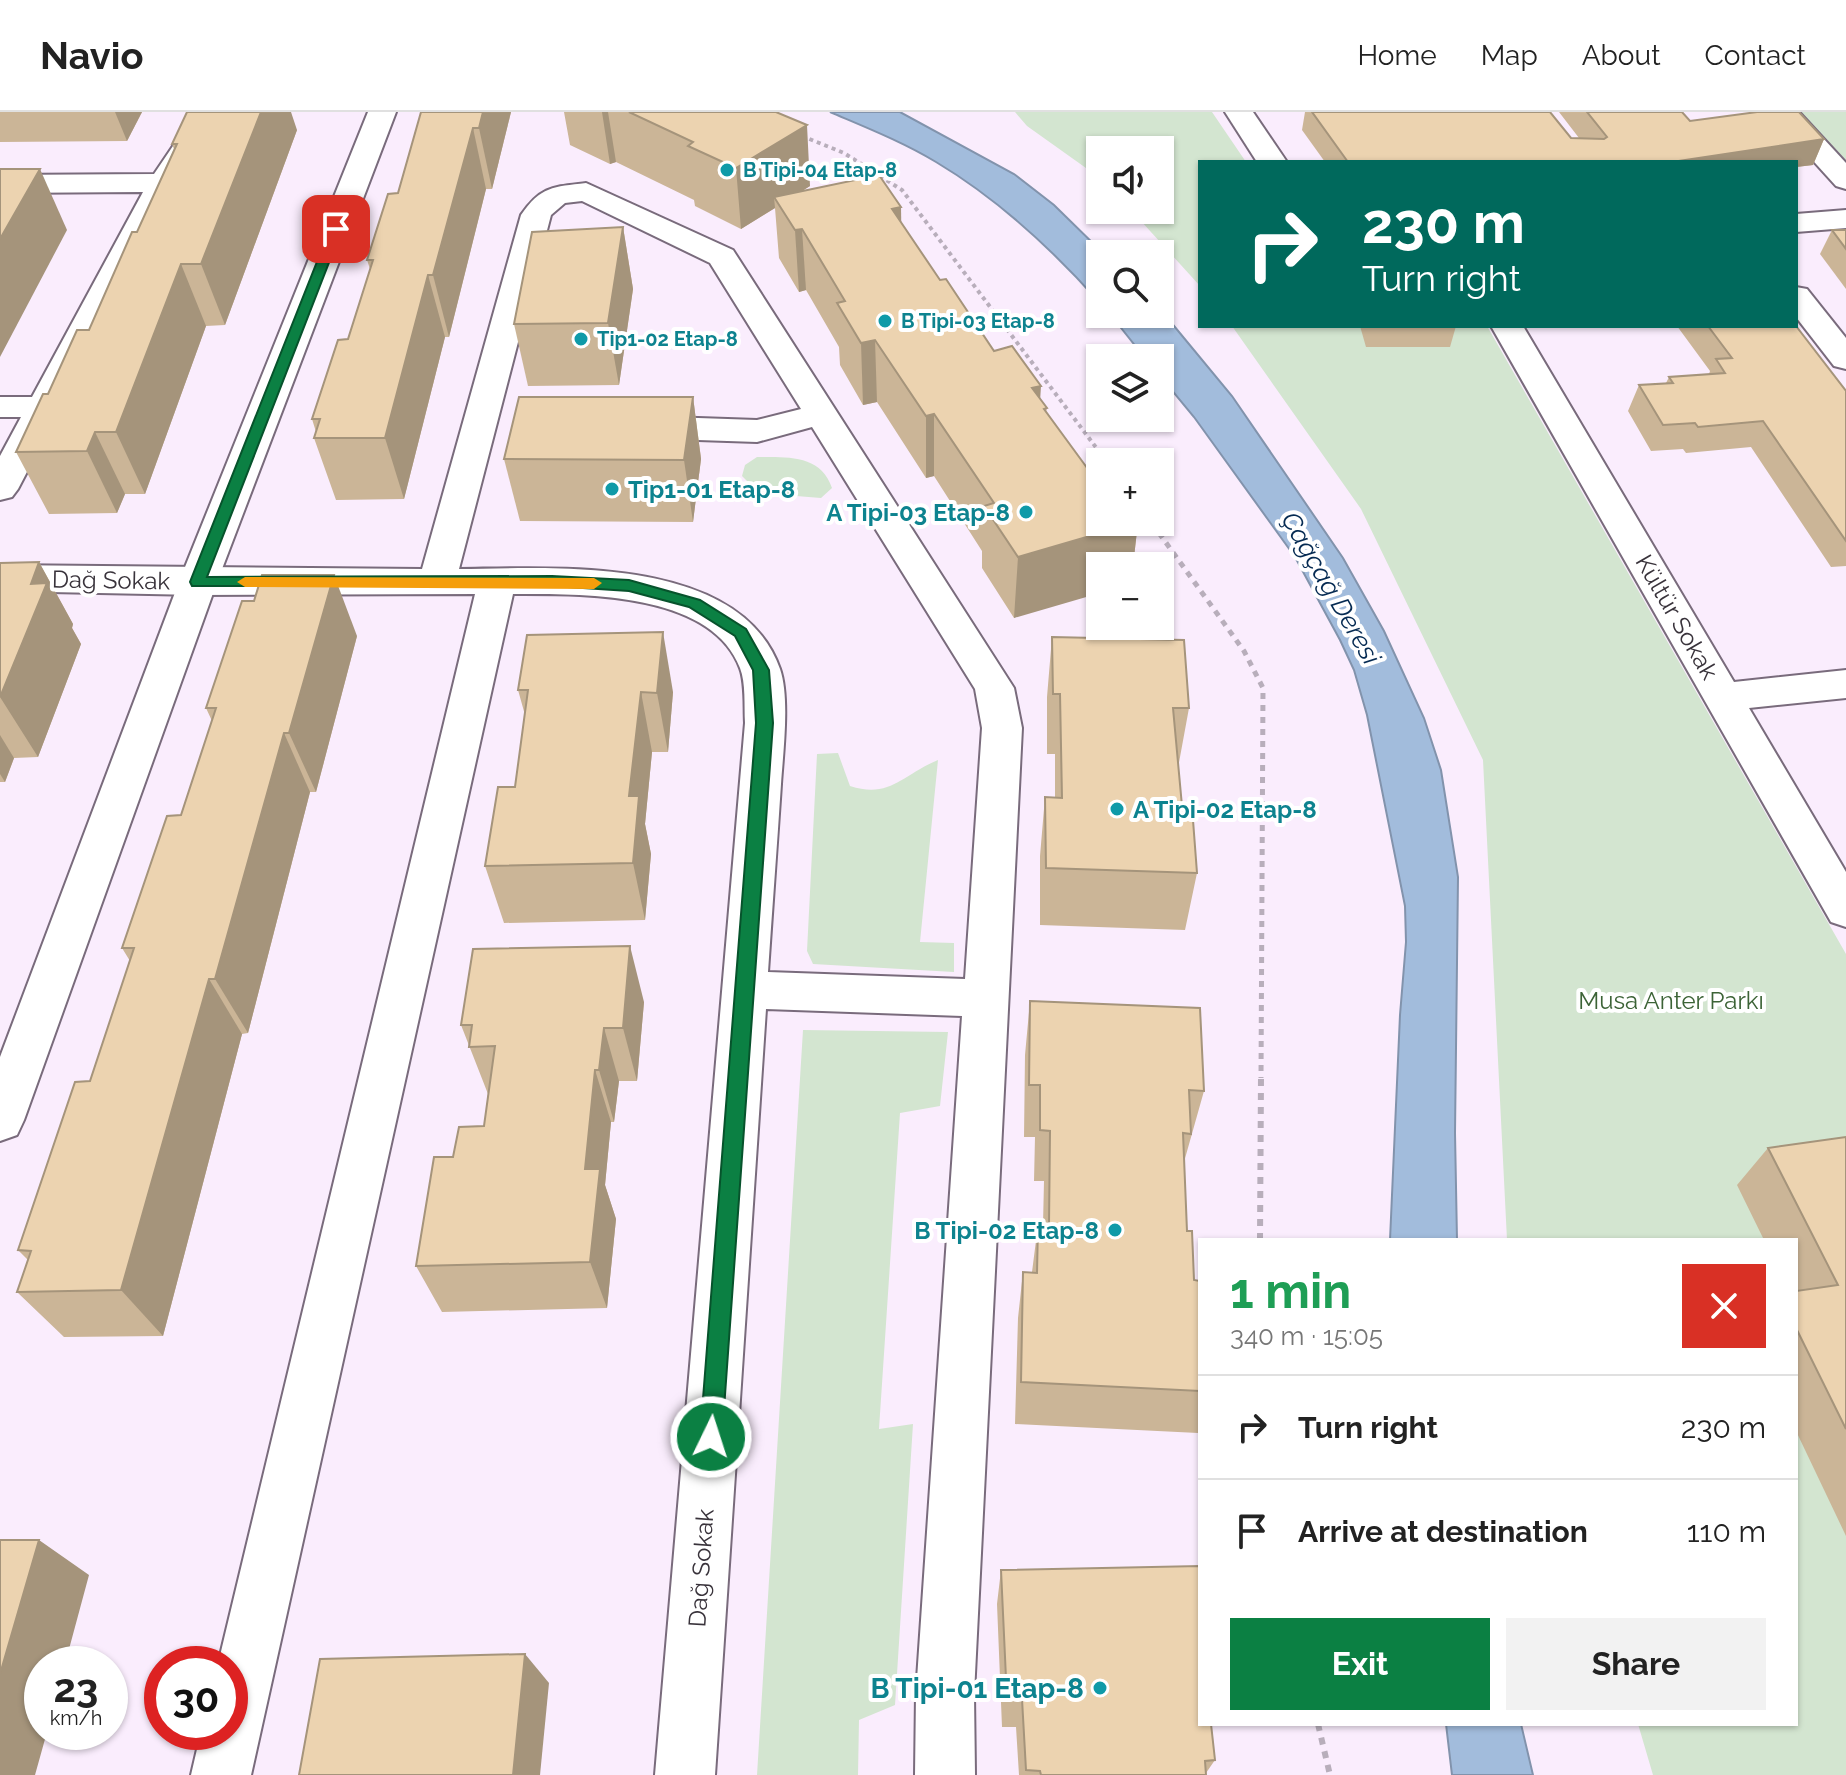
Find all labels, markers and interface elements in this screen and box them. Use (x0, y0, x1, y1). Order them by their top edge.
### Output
text: Navio (40, 33, 143, 78)
text: Home (1357, 39, 1437, 72)
text: Map (1481, 39, 1538, 72)
text: About (1582, 39, 1661, 72)
text: Contact (1705, 39, 1806, 72)
map controls (1086, 136, 1174, 640)
button: sound (1086, 136, 1174, 224)
place label: B Tipi-04 Etap-8 (743, 158, 897, 182)
marker: B Tipi-04 Etap-8 (718, 161, 736, 179)
text: 230 m (1362, 190, 1525, 256)
icon: right (1230, 192, 1334, 296)
pin (302, 195, 370, 263)
icon: arrive (314, 207, 358, 251)
button: search (1086, 240, 1174, 328)
text: Turn right (1362, 257, 1521, 299)
place label: B Tipi-03 Etap-8 (901, 309, 1055, 333)
marker: B Tipi-03 Etap-8 (876, 312, 894, 330)
place label: Tip1-02 Etap-8 (597, 327, 738, 351)
marker: Tip1-02 Etap-8 (572, 330, 590, 348)
button: layers (1086, 344, 1174, 432)
button: + (1086, 448, 1174, 536)
place label: Tip1-01 Etap-8 (628, 475, 795, 504)
marker: Tip1-01 Etap-8 (603, 480, 621, 498)
place label: A Tipi-03 Etap-8 (826, 498, 1010, 527)
marker: A Tipi-03 Etap-8 (1017, 503, 1035, 521)
water label: Çağçağ Deresi (1275, 506, 1387, 671)
street label: Kültür Sokak (1630, 549, 1725, 685)
button: − (1086, 552, 1174, 640)
street label: Dağ Sokak (52, 564, 171, 596)
place label: A Tipi-02 Etap-8 (1133, 795, 1317, 824)
marker: A Tipi-02 Etap-8 (1108, 800, 1126, 818)
park label: Musa Anter Parkı (1578, 986, 1764, 1015)
place label: B Tipi-02 Etap-8 (914, 1216, 1099, 1245)
marker: B Tipi-02 Etap-8 (1106, 1221, 1124, 1239)
text: 1 min (1230, 1263, 1351, 1319)
button: close (1682, 1264, 1766, 1348)
text: 340 m · 15:05 (1230, 1321, 1383, 1351)
position arrow (669, 1395, 753, 1479)
icon: right (1230, 1405, 1274, 1449)
text: Turn right (1298, 1410, 1438, 1445)
text: 230 m (1681, 1410, 1766, 1445)
street label: Dağ Sokak (682, 1508, 720, 1628)
icon: arrive (1230, 1509, 1274, 1553)
text: Arrive at destination (1298, 1514, 1588, 1549)
text: 110 m (1687, 1514, 1766, 1549)
button: Exit (1230, 1618, 1490, 1710)
button: Share (1506, 1618, 1766, 1710)
speed limit sign: 30 (144, 1646, 248, 1750)
text: 23 (54, 1664, 98, 1711)
place label: B Tipi-01 Etap-8 (870, 1672, 1084, 1705)
marker: B Tipi-01 Etap-8 (1091, 1679, 1109, 1697)
text: km/h (50, 1706, 102, 1730)

